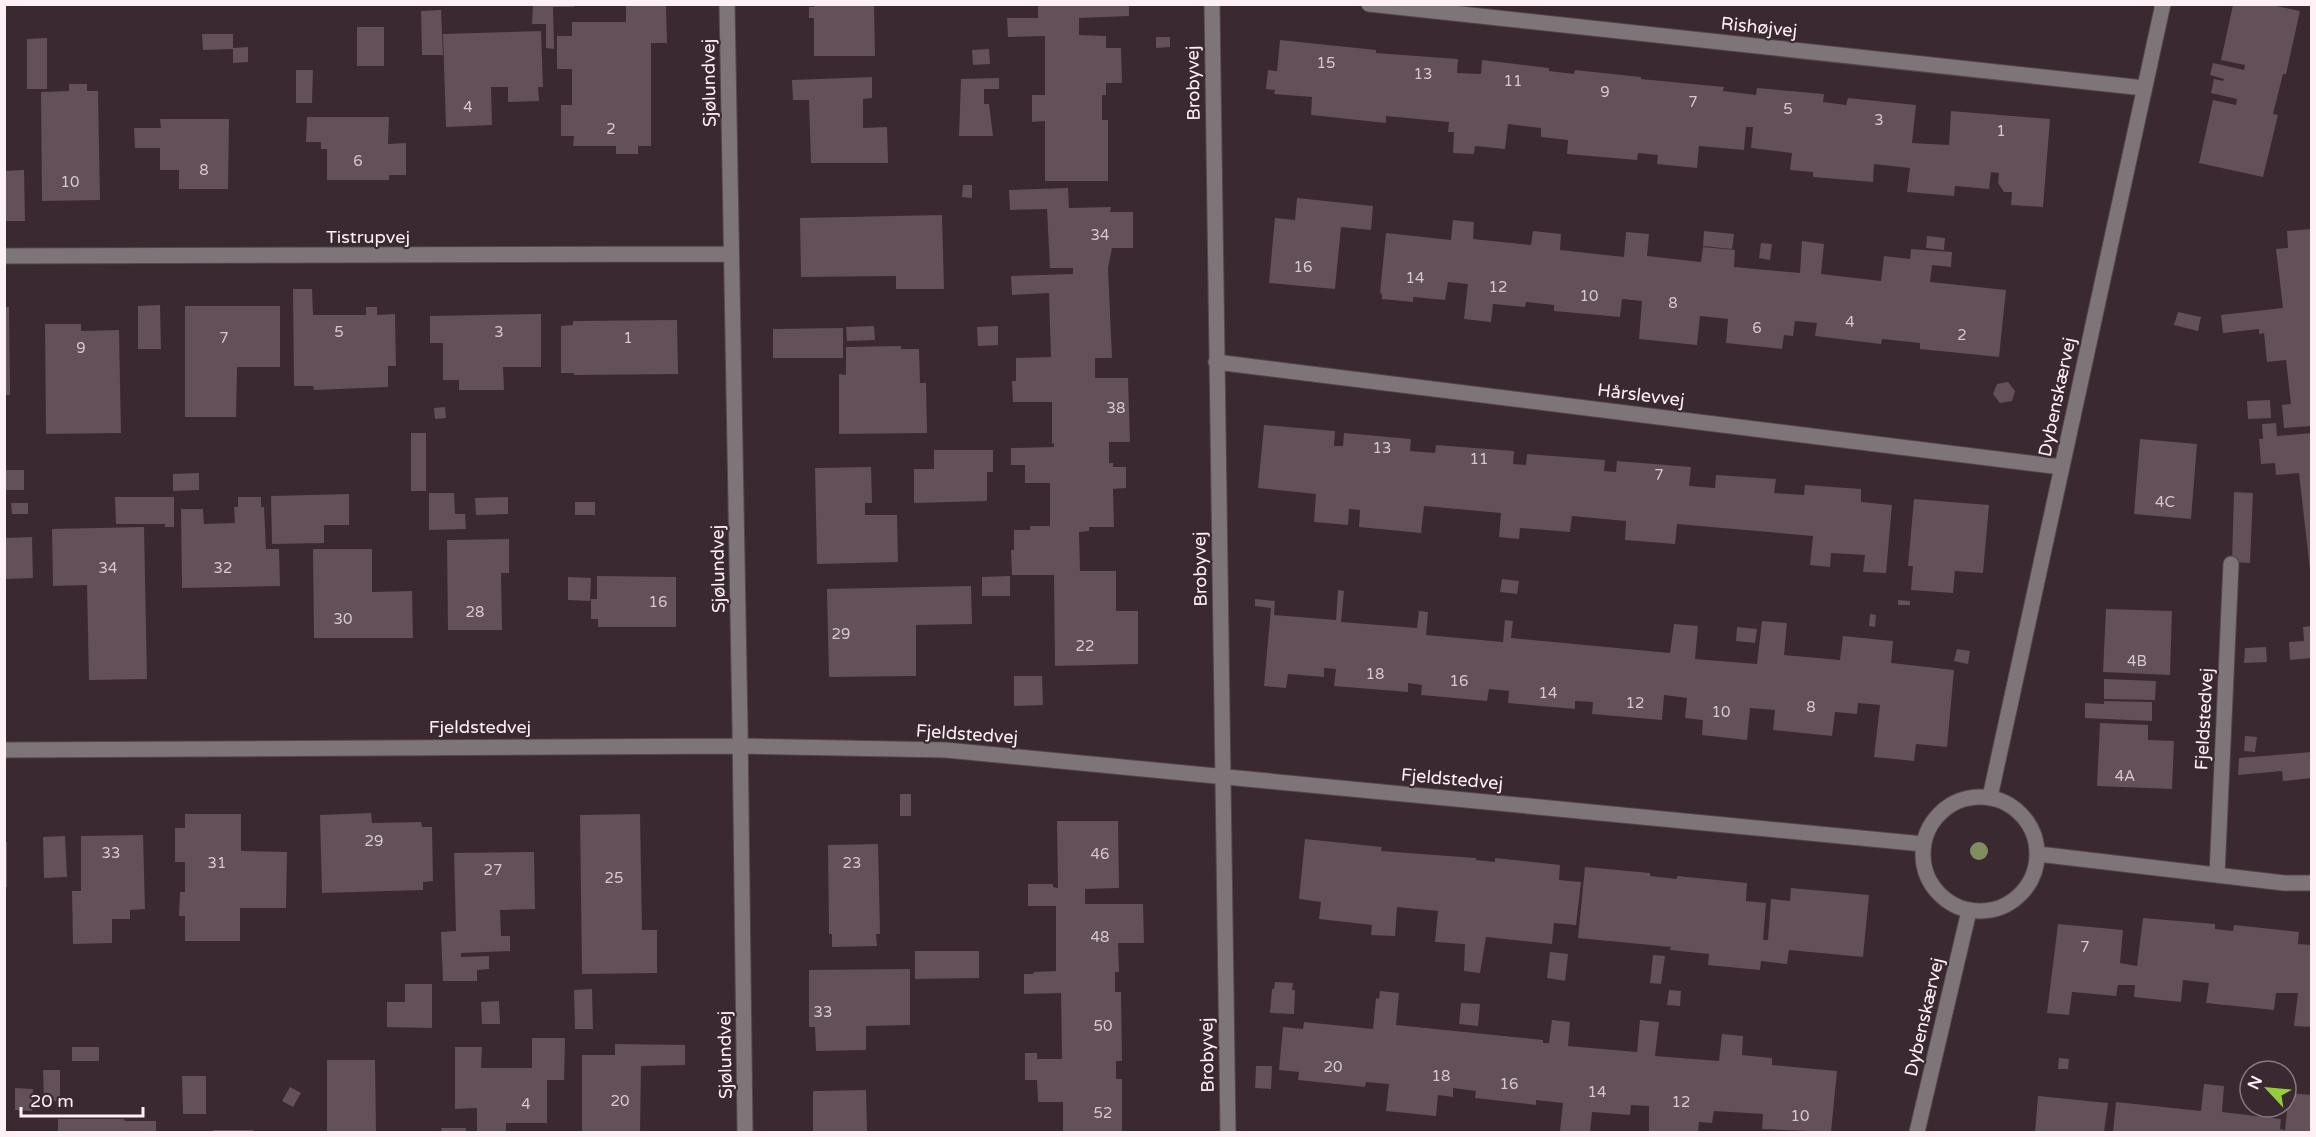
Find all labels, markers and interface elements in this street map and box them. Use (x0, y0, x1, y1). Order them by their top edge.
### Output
street label: Rishøjvej (1720, 12, 1798, 42)
street label: Sjølundvej (697, 39, 721, 127)
street label: Brobyvej (1181, 45, 1205, 121)
house number: 15 (1317, 54, 1335, 72)
house number: 13 (1414, 65, 1432, 83)
house number: 11 (1504, 72, 1522, 90)
house number: 9 (1600, 83, 1610, 101)
house number: 7 (1688, 93, 1698, 111)
house number: 4 (463, 98, 473, 116)
house number: 5 (1783, 100, 1793, 118)
house number: 3 (1874, 111, 1884, 129)
house number: 2 (606, 120, 616, 138)
house number: 1 (1996, 122, 2006, 140)
house number: 6 (353, 152, 363, 170)
house number: 8 (199, 161, 209, 179)
house number: 10 (61, 173, 79, 191)
street label: Tistrupvej (326, 226, 410, 248)
house number: 34 (1091, 226, 1109, 244)
house number: 16 (1294, 258, 1312, 276)
house number: 14 (1406, 269, 1424, 287)
house number: 12 (1489, 278, 1507, 296)
house number: 10 (1580, 287, 1598, 305)
house number: 8 (1668, 294, 1678, 312)
house number: 4 (1845, 313, 1855, 331)
house number: 6 (1752, 319, 1762, 337)
house number: 5 (334, 323, 344, 341)
house number: 3 (494, 323, 504, 341)
house number: 2 (1957, 326, 1967, 344)
house number: 7 (219, 329, 229, 347)
house number: 1 (623, 329, 633, 347)
street label: Dybenskærvej (2034, 335, 2080, 459)
house number: 9 (76, 339, 86, 357)
street label: Hårslevvej (1596, 379, 1686, 411)
house number: 38 (1107, 399, 1125, 417)
house number: 13 (1373, 439, 1391, 457)
house number: 11 (1470, 450, 1488, 468)
house number: 7 (1654, 466, 1664, 484)
house number: 4C (2155, 493, 2175, 511)
street label: Sjølundvej (706, 525, 730, 613)
street label: Brobyvej (1188, 531, 1212, 607)
house number: 34 (99, 559, 117, 577)
house number: 32 (214, 559, 232, 577)
house number: 16 (649, 593, 667, 611)
house number: 28 (466, 603, 484, 621)
house number: 30 (334, 610, 352, 628)
house number: 29 (832, 625, 850, 643)
house number: 22 (1076, 637, 1094, 655)
house number: 4B (2127, 652, 2147, 670)
house number: 18 (1366, 665, 1384, 683)
street label: Fjeldstedvej (2190, 667, 2218, 771)
house number: 16 (1450, 672, 1468, 690)
house number: 14 (1539, 684, 1557, 702)
house number: 12 (1626, 694, 1644, 712)
house number: 8 (1806, 698, 1816, 716)
house number: 10 (1712, 703, 1730, 721)
street label: Fjeldstedvej (429, 716, 531, 738)
street label: Fjeldstedvej (915, 719, 1019, 749)
street label: Fjeldstedvej (1400, 764, 1504, 794)
house number: 4A (2115, 767, 2135, 785)
house number: 29 (365, 832, 383, 850)
house number: 33 (102, 844, 120, 862)
house number: 46 (1091, 845, 1109, 863)
house number: 31 (208, 854, 226, 872)
house number: 23 (843, 854, 861, 872)
house number: 27 (484, 861, 502, 879)
house number: 25 (605, 869, 623, 887)
house number: 48 (1091, 928, 1109, 946)
house number: 7 (2080, 938, 2090, 956)
street label: Dybenskærvej (1900, 955, 1948, 1079)
house number: 33 (814, 1003, 832, 1021)
street label: Sjølundvej (713, 1011, 737, 1099)
house number: 50 (1094, 1017, 1112, 1035)
street label: Brobyvej (1195, 1017, 1219, 1093)
house number: 20 (1324, 1058, 1342, 1076)
north arrow (2238, 1059, 2298, 1119)
house number: 18 (1432, 1067, 1450, 1085)
text: N (2244, 1073, 2267, 1093)
house number: 16 (1500, 1075, 1518, 1093)
scale bar (21, 1080, 142, 1118)
house number: 14 (1588, 1083, 1606, 1101)
text: 20 m (30, 1090, 74, 1112)
house number: 20 (611, 1092, 629, 1110)
house number: 12 (1672, 1093, 1690, 1111)
house number: 4 (521, 1095, 531, 1113)
house number: 52 (1094, 1104, 1112, 1122)
house number: 10 (1791, 1107, 1809, 1125)

